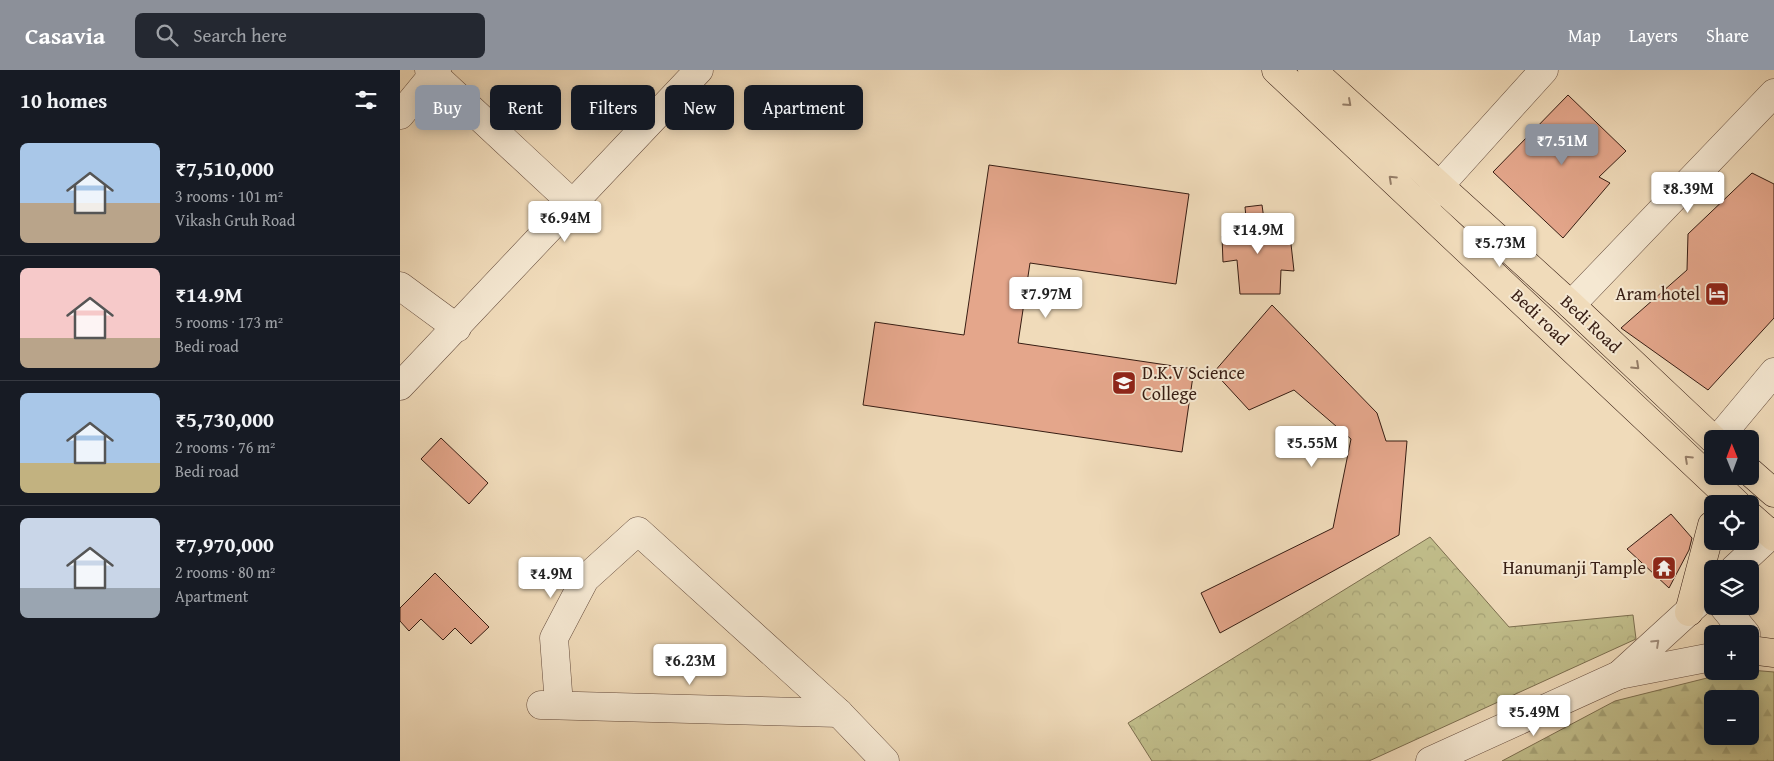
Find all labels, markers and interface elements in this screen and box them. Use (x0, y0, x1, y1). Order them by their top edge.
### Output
search box (135, 13, 485, 58)
text: Casavia (25, 18, 105, 53)
icon: search (153, 21, 181, 49)
text: Search here (193, 21, 287, 49)
text: Map (1568, 22, 1601, 49)
text: Layers (1629, 22, 1678, 49)
text: Share (1706, 22, 1749, 49)
text: 10 homes (20, 85, 107, 116)
chip: Buy (415, 85, 480, 130)
chip: Rent (490, 85, 561, 130)
chip: Filters (571, 85, 655, 130)
chip: New (665, 85, 734, 130)
chip: Apartment (744, 85, 863, 130)
icon: filters (352, 86, 380, 114)
one-way arrow (1343, 97, 1352, 106)
pin: ₹7.51M (1521, 124, 1603, 166)
text: ₹7.51M (1536, 128, 1588, 152)
text: ₹7,510,000 (175, 153, 274, 184)
icon: home (60, 163, 120, 223)
pin: ₹8.39M (1647, 172, 1729, 214)
one-way arrow (1388, 176, 1397, 185)
text: ₹8.39M (1662, 176, 1714, 200)
text: 3 rooms · 101 m² (175, 184, 283, 208)
pin: ₹6.94M (524, 200, 606, 243)
text: ₹6.94M (539, 205, 591, 229)
text: Vikash Gruh Road (175, 208, 295, 232)
pin: ₹14.9M (1217, 212, 1299, 255)
text: ₹14.9M (1232, 217, 1284, 241)
pin: ₹5.73M (1459, 226, 1541, 268)
text: ₹5.73M (1474, 230, 1526, 254)
pin: ₹7.97M (1005, 276, 1087, 319)
text: ₹14.9M (175, 279, 243, 310)
place label: Aram hotel (1616, 280, 1700, 307)
text: ₹7.97M (1020, 281, 1072, 305)
hotel icon: Aram hotel (1704, 281, 1730, 307)
street label: Bedi road (1505, 282, 1576, 352)
icon: home (60, 288, 120, 348)
street label: Bedi Road (1555, 288, 1628, 359)
text: 5 rooms · 173 m² (175, 310, 283, 334)
text: Bedi road (175, 334, 239, 358)
place label: D.K.V Science College (1142, 359, 1245, 407)
one-way arrow (1630, 360, 1639, 369)
school or university icon: D.K.V Science College (1111, 370, 1137, 396)
text: ₹5,730,000 (175, 404, 274, 435)
icon: home (60, 413, 120, 473)
pin: ₹5.55M (1271, 426, 1353, 468)
text: ₹5.55M (1286, 430, 1338, 454)
north arrow (1704, 430, 1759, 485)
map controls (1704, 430, 1759, 745)
text: 2 rooms · 76 m² (175, 435, 275, 459)
one-way arrow (1684, 456, 1693, 465)
text: Bedi road (175, 459, 239, 483)
button: locate (1704, 495, 1759, 550)
text: ₹7,970,000 (175, 529, 274, 560)
icon: home (60, 538, 120, 598)
place label: Hanumanji Tample (1503, 554, 1646, 581)
temple icon: Hanumanji Tample (1651, 555, 1677, 581)
pin: ₹4.9M (516, 556, 586, 599)
text: 2 rooms · 80 m² (175, 560, 275, 584)
button: layers (1704, 560, 1759, 615)
text: ₹4.9M (529, 561, 573, 585)
text: Apartment (175, 584, 248, 608)
button: + (1704, 625, 1759, 680)
one-way arrow (1650, 640, 1659, 649)
pin: ₹6.23M (649, 644, 731, 686)
text: ₹6.23M (664, 648, 716, 672)
button: − (1704, 690, 1759, 745)
pin: ₹5.49M (1493, 694, 1575, 737)
text: ₹5.49M (1508, 699, 1560, 723)

